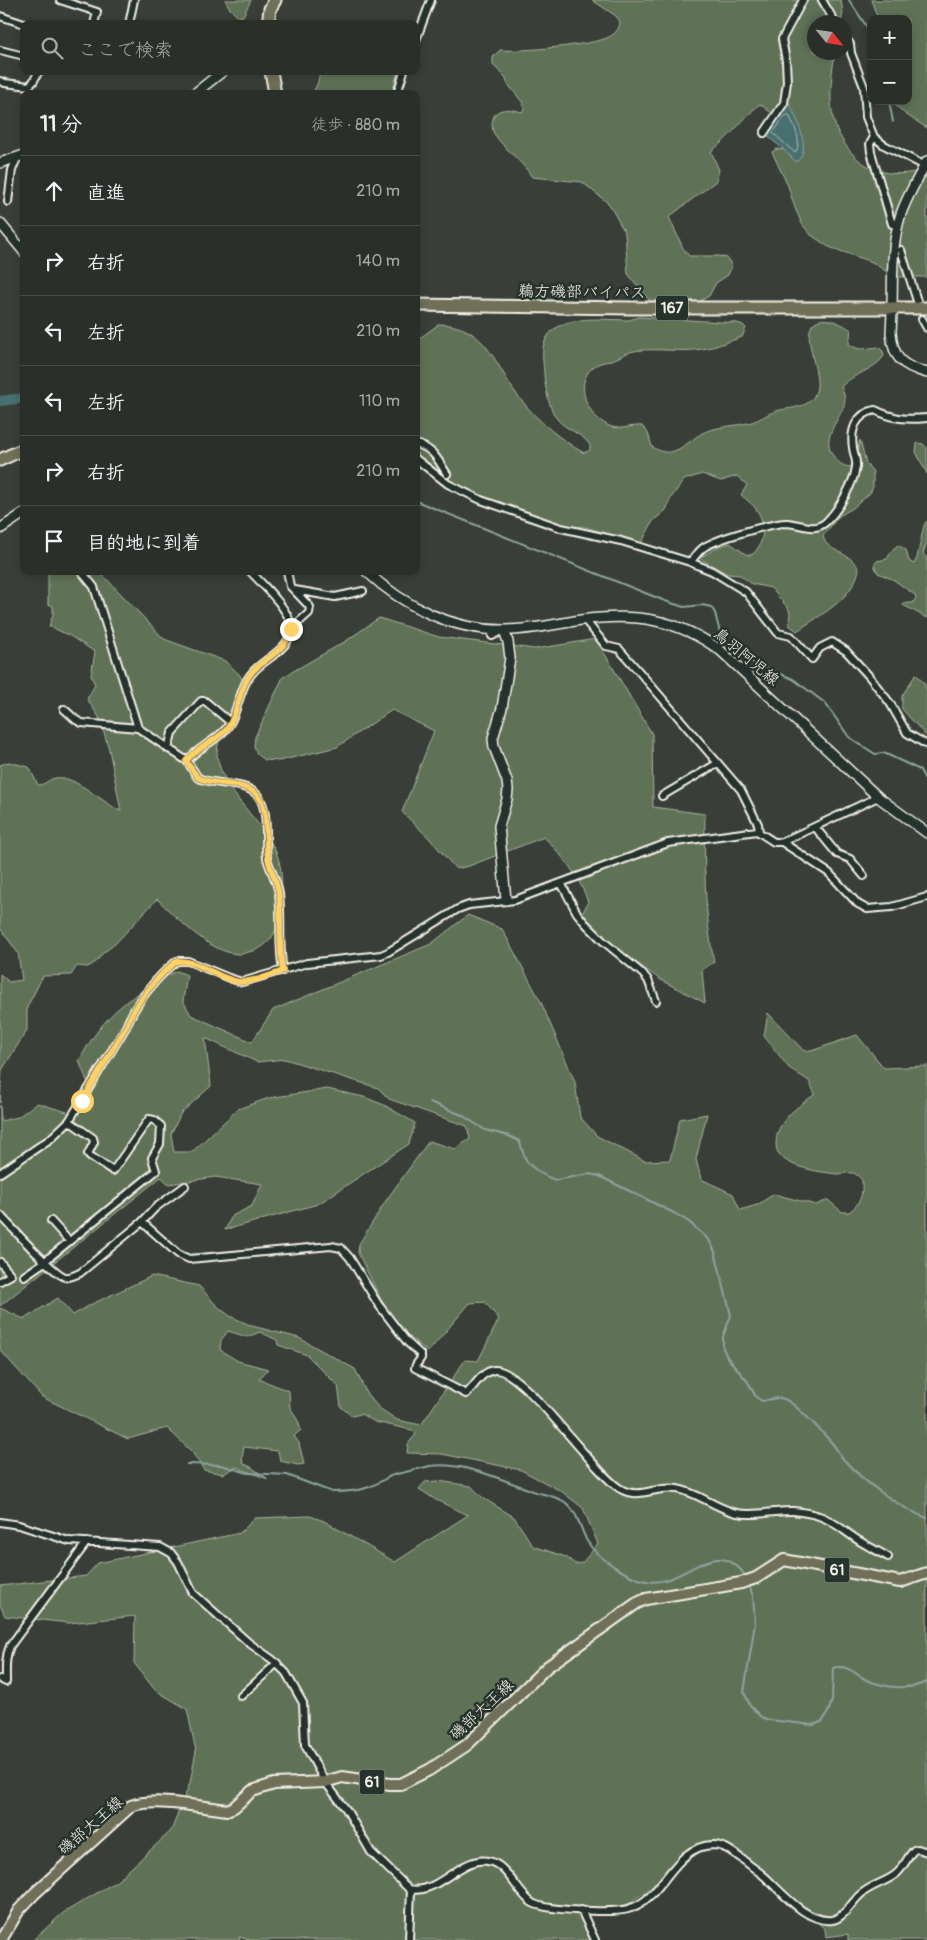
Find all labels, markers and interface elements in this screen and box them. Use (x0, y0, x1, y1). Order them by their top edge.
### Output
north arrow (807, 15, 852, 60)
map controls (867, 15, 912, 105)
button: + (867, 15, 912, 60)
search box (20, 20, 420, 75)
icon: search (38, 34, 66, 62)
text: ここで検索 (78, 38, 173, 62)
button: − (867, 60, 912, 105)
text: 11 分 (40, 111, 82, 138)
text: 徒歩 · 880 m (311, 115, 400, 135)
icon: ahead (40, 177, 68, 205)
text: 直進 (87, 181, 125, 205)
text: 210 m (356, 181, 400, 201)
icon: right (40, 247, 68, 275)
text: 右折 (87, 251, 125, 275)
text: 140 m (356, 251, 400, 271)
street label: 鵜方磯部バイパス (518, 281, 646, 303)
road number: 167 (656, 296, 688, 320)
icon: left (40, 317, 68, 345)
text: 左折 (87, 321, 125, 345)
text: 210 m (356, 321, 400, 341)
icon: left (40, 387, 68, 415)
text: 左折 (87, 391, 125, 415)
text: 110 m (359, 391, 400, 411)
icon: right (40, 457, 68, 485)
text: 右折 (87, 461, 125, 485)
text: 210 m (356, 461, 400, 481)
icon: arrive (40, 527, 68, 555)
text: 目的地に到着 (87, 531, 201, 555)
route end (280, 618, 303, 641)
street label: 鳥羽阿児線 (709, 623, 783, 690)
route start (71, 1090, 94, 1113)
road number: 61 (824, 1558, 850, 1582)
street label: 磯部大王線 (446, 1675, 518, 1744)
road number: 61 (360, 1770, 384, 1794)
street label: 磯部大王線 (54, 1792, 127, 1860)

